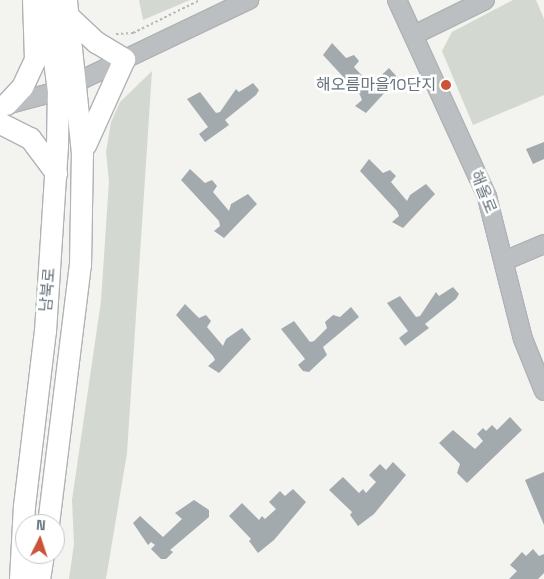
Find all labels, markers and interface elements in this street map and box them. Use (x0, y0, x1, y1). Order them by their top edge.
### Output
place label: 해오름마을10단지 (316, 75, 436, 95)
marker: 해오름마을10단지 (440, 79, 452, 91)
street label: 해올로 (466, 168, 500, 216)
street label: 남북로 (37, 267, 59, 313)
north arrow (15, 514, 65, 564)
text: N (36, 516, 46, 534)

